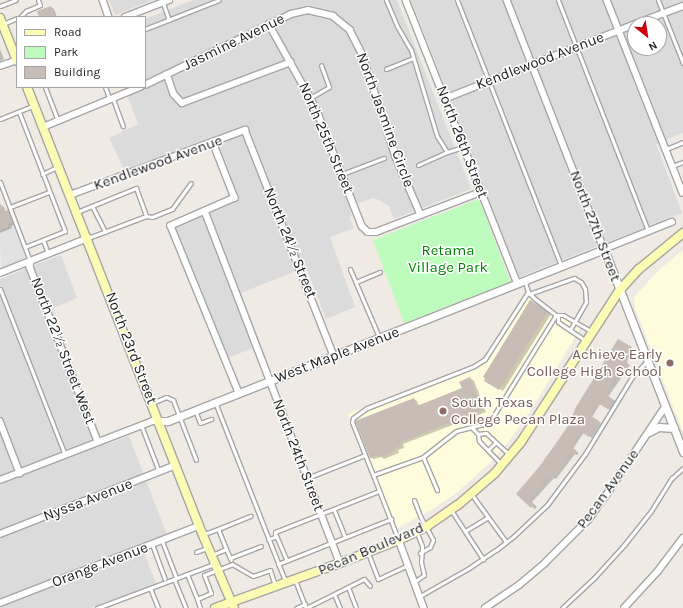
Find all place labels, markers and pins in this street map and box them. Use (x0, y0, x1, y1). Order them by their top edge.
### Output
place label: Achieve Early College High School (527, 345, 662, 380)
marker: Achieve Early College High School (665, 358, 675, 368)
place label: South Texas College Pecan Plaza (451, 393, 585, 428)
marker: South Texas College Pecan Plaza (438, 406, 448, 416)

